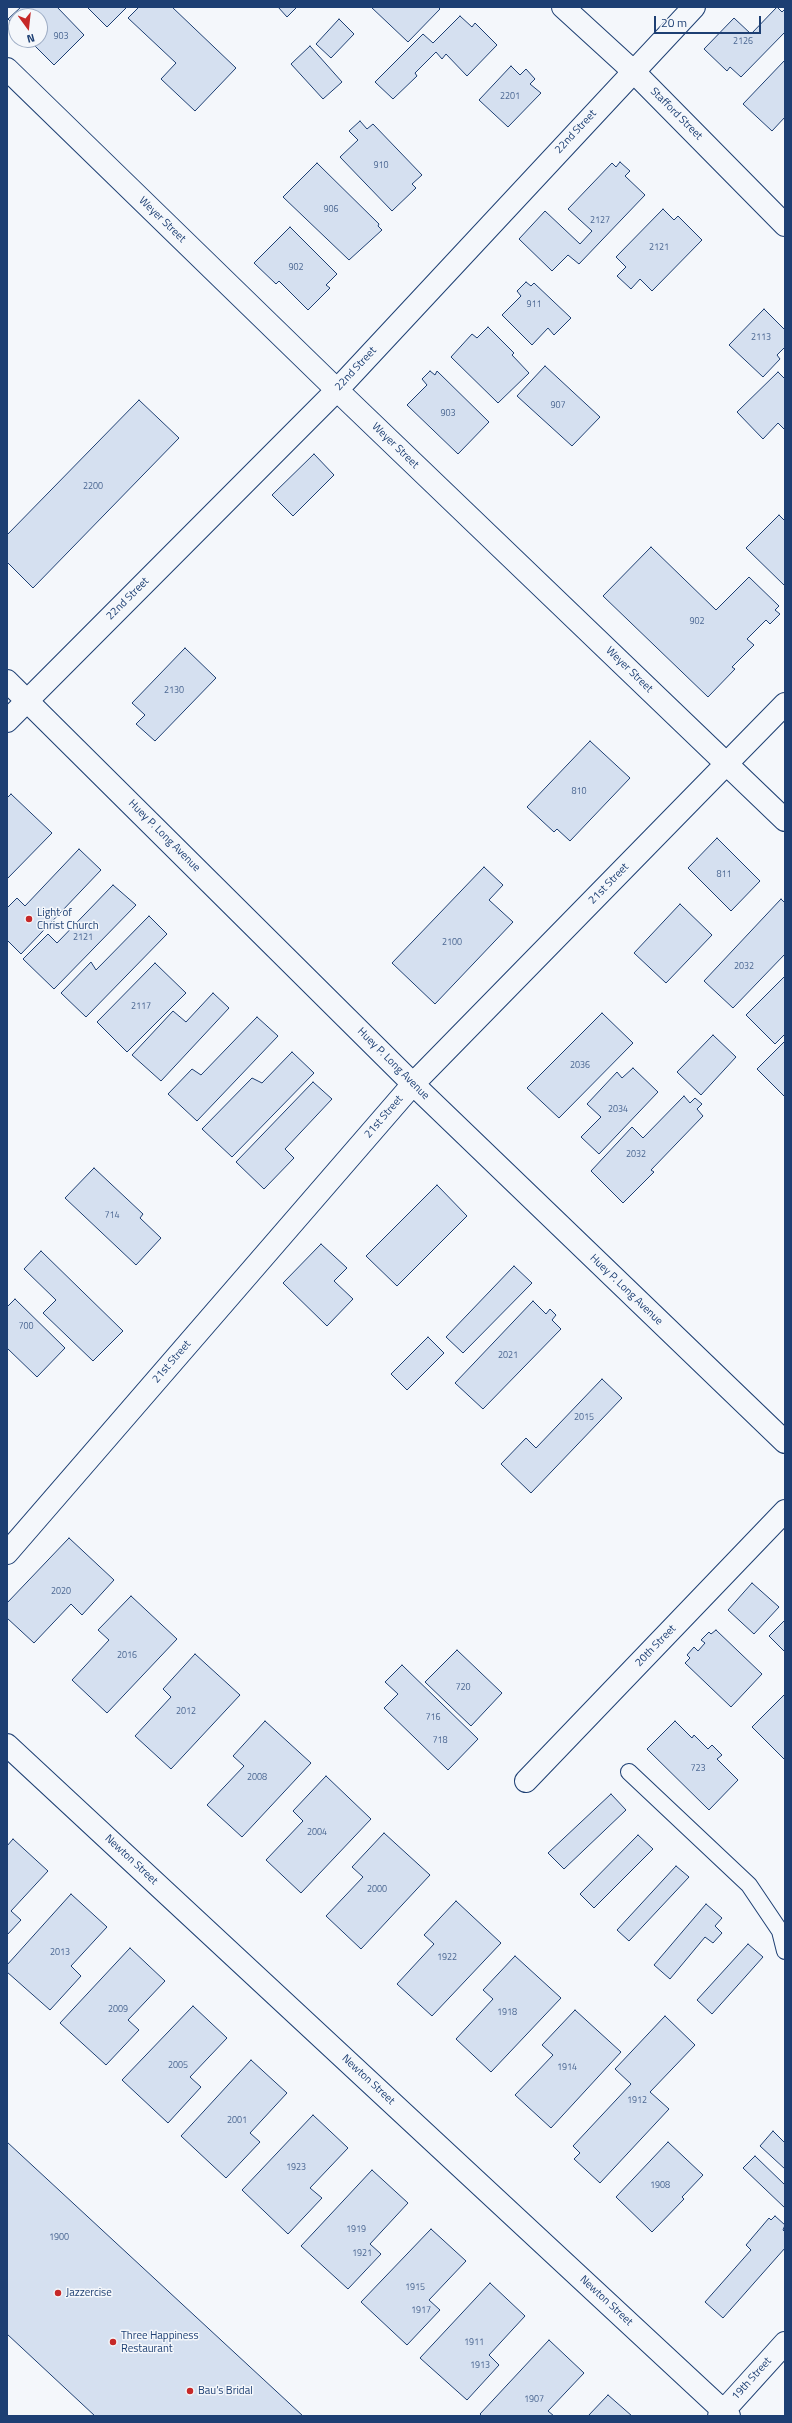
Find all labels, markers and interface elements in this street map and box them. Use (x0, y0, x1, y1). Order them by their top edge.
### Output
north arrow (8, 8, 48, 48)
scale bar (656, 8, 763, 34)
text: 20 m (661, 13, 687, 32)
text: N (25, 30, 37, 47)
house number: 903 (53, 32, 69, 42)
house number: 2126 (733, 37, 753, 47)
street label: Stafford Street (647, 85, 705, 143)
house number: 2201 (500, 92, 520, 102)
street label: 22nd Street (552, 107, 600, 157)
house number: 910 (373, 161, 389, 171)
street label: Weyer Street (136, 194, 188, 246)
house number: 906 (323, 205, 339, 215)
house number: 2127 (590, 216, 610, 226)
house number: 2121 (649, 243, 669, 253)
house number: 902 (288, 263, 304, 273)
house number: 911 (526, 300, 542, 310)
house number: 2113 (751, 333, 771, 343)
street label: 22nd Street (332, 344, 380, 394)
house number: 907 (550, 401, 566, 411)
house number: 903 (440, 409, 456, 419)
street label: Weyer Street (369, 420, 421, 472)
house number: 2200 (83, 482, 103, 492)
street label: 22nd Street (104, 575, 152, 623)
house number: 902 (689, 617, 705, 627)
street label: Weyer Street (603, 644, 655, 696)
house number: 2130 (164, 686, 184, 696)
house number: 810 (571, 787, 587, 797)
street label: Huey P. Long Avenue (125, 797, 203, 875)
street label: 21st Street (586, 861, 632, 907)
house number: 811 (716, 870, 732, 880)
place label: Light of Christ Church (37, 906, 99, 932)
marker: Light of Christ Church (24, 914, 34, 924)
house number: 2121 (73, 933, 93, 943)
house number: 2100 (442, 938, 462, 948)
house number: 2032 (734, 962, 754, 972)
house number: 2117 (131, 1002, 151, 1012)
street label: Huey P. Long Avenue (354, 1025, 432, 1103)
house number: 2036 (570, 1061, 590, 1071)
street label: 21st Street (362, 1093, 406, 1141)
house number: 2034 (608, 1105, 628, 1115)
house number: 2032 (626, 1150, 646, 1160)
house number: 714 (104, 1211, 120, 1221)
street label: Huey P. Long Avenue (587, 1252, 665, 1328)
house number: 700 (18, 1322, 34, 1332)
street label: 21st Street (150, 1338, 194, 1386)
house number: 2021 (498, 1351, 518, 1361)
house number: 2015 (574, 1413, 594, 1423)
house number: 2020 (51, 1587, 71, 1597)
street label: 20th Street (633, 1622, 679, 1670)
house number: 2016 (117, 1651, 137, 1661)
house number: 720 (455, 1683, 471, 1693)
house number: 2012 (176, 1707, 196, 1717)
house number: 716 (425, 1713, 441, 1723)
house number: 718 (432, 1736, 448, 1746)
house number: 723 (690, 1764, 706, 1774)
house number: 2008 (247, 1773, 267, 1783)
house number: 2004 (307, 1828, 327, 1838)
street label: Newton Street (102, 1832, 160, 1888)
house number: 2000 (367, 1885, 387, 1895)
house number: 2013 (50, 1948, 70, 1958)
house number: 1922 (437, 1953, 457, 1963)
house number: 2009 (108, 2005, 128, 2015)
house number: 1918 (497, 2008, 517, 2018)
street label: Newton Street (339, 2052, 397, 2108)
house number: 2005 (168, 2061, 188, 2071)
house number: 1914 (557, 2063, 577, 2073)
house number: 1912 (627, 2096, 647, 2106)
house number: 2001 (227, 2116, 247, 2126)
house number: 1923 (286, 2163, 306, 2173)
house number: 1908 (650, 2181, 670, 2191)
house number: 1919 (346, 2225, 366, 2235)
house number: 1900 (49, 2233, 69, 2243)
house number: 1921 (352, 2249, 372, 2259)
street label: Newton Street (577, 2273, 635, 2329)
house number: 1915 (405, 2283, 425, 2293)
place label: Jazzercise (66, 2286, 112, 2300)
marker: Jazzercise (53, 2288, 63, 2298)
house number: 1917 (411, 2306, 431, 2316)
place label: Three Happiness Restaurant (121, 2329, 199, 2355)
marker: Three Happiness Restaurant (108, 2337, 118, 2347)
house number: 1911 (464, 2338, 484, 2348)
street label: 19th Street (729, 2355, 775, 2403)
house number: 1913 (470, 2361, 490, 2371)
place label: Bau’s Bridal (198, 2384, 253, 2398)
marker: Bau’s Bridal (185, 2386, 195, 2396)
house number: 1907 (524, 2395, 544, 2405)

